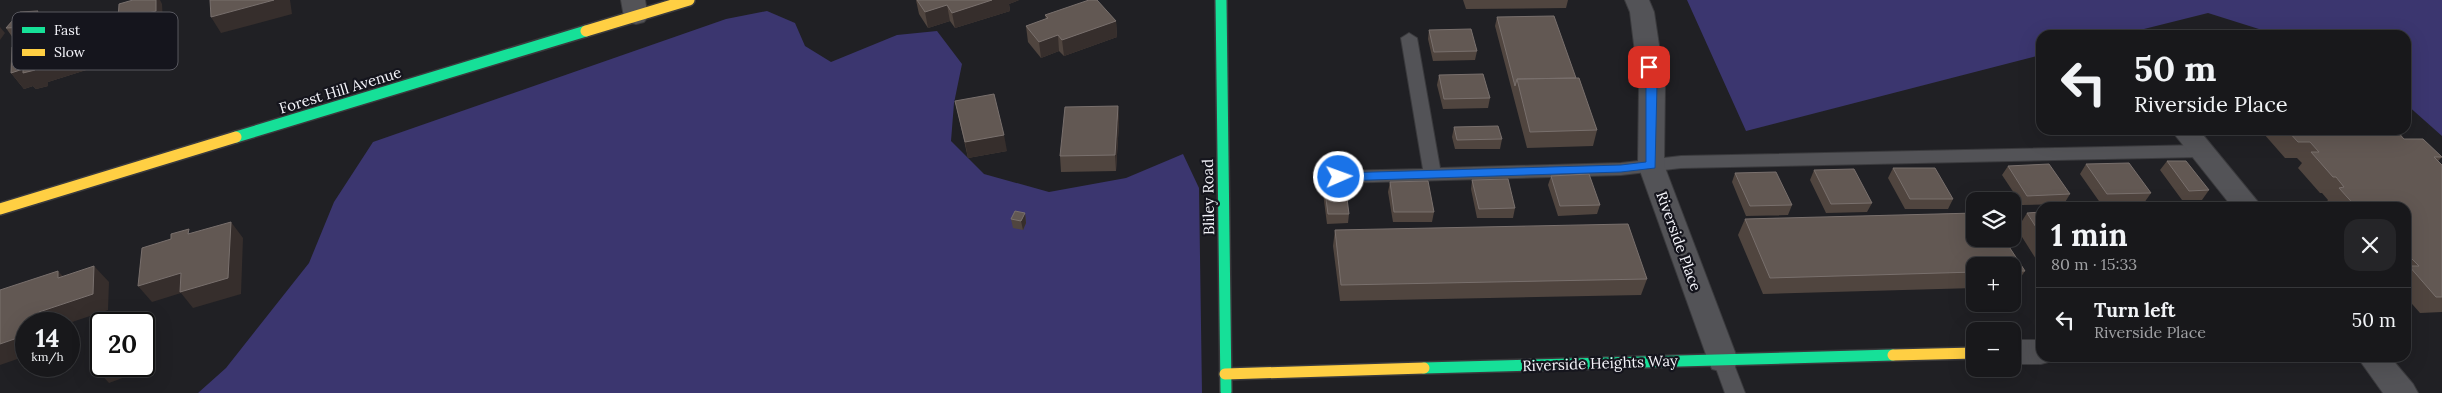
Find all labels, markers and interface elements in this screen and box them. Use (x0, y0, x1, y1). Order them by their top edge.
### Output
legend (12, 12, 178, 70)
text: Fast (54, 21, 81, 39)
text: Slow (54, 43, 86, 61)
pin (1628, 46, 1670, 88)
text: 50 m (2134, 46, 2217, 91)
icon: left (2051, 50, 2116, 115)
icon: arrive (1635, 53, 1663, 81)
street label: Forest Hill Avenue (277, 62, 403, 118)
text: Riverside Place (2134, 90, 2288, 118)
position arrow (1312, 150, 1364, 202)
street label: Bliley Road (1198, 159, 1218, 235)
street label: Riverside Place (1652, 188, 1706, 294)
map controls (1966, 192, 2021, 377)
button: layers (1966, 192, 2021, 247)
text: 1 min (2051, 216, 2128, 254)
button: close (2344, 219, 2396, 271)
text: 80 m · 15:33 (2051, 254, 2137, 274)
button: + (1966, 257, 2021, 312)
text: Turn left (2094, 298, 2175, 322)
icon: left (2051, 306, 2079, 334)
text: 50 m (2352, 308, 2396, 332)
speed limit sign: 20 (90, 312, 155, 377)
text: 14 (36, 322, 59, 354)
button: − (1966, 322, 2021, 377)
text: Riverside Place (2094, 322, 2206, 342)
text: km/h (31, 349, 64, 364)
street label: Riverside Heights Way (1522, 351, 1678, 375)

